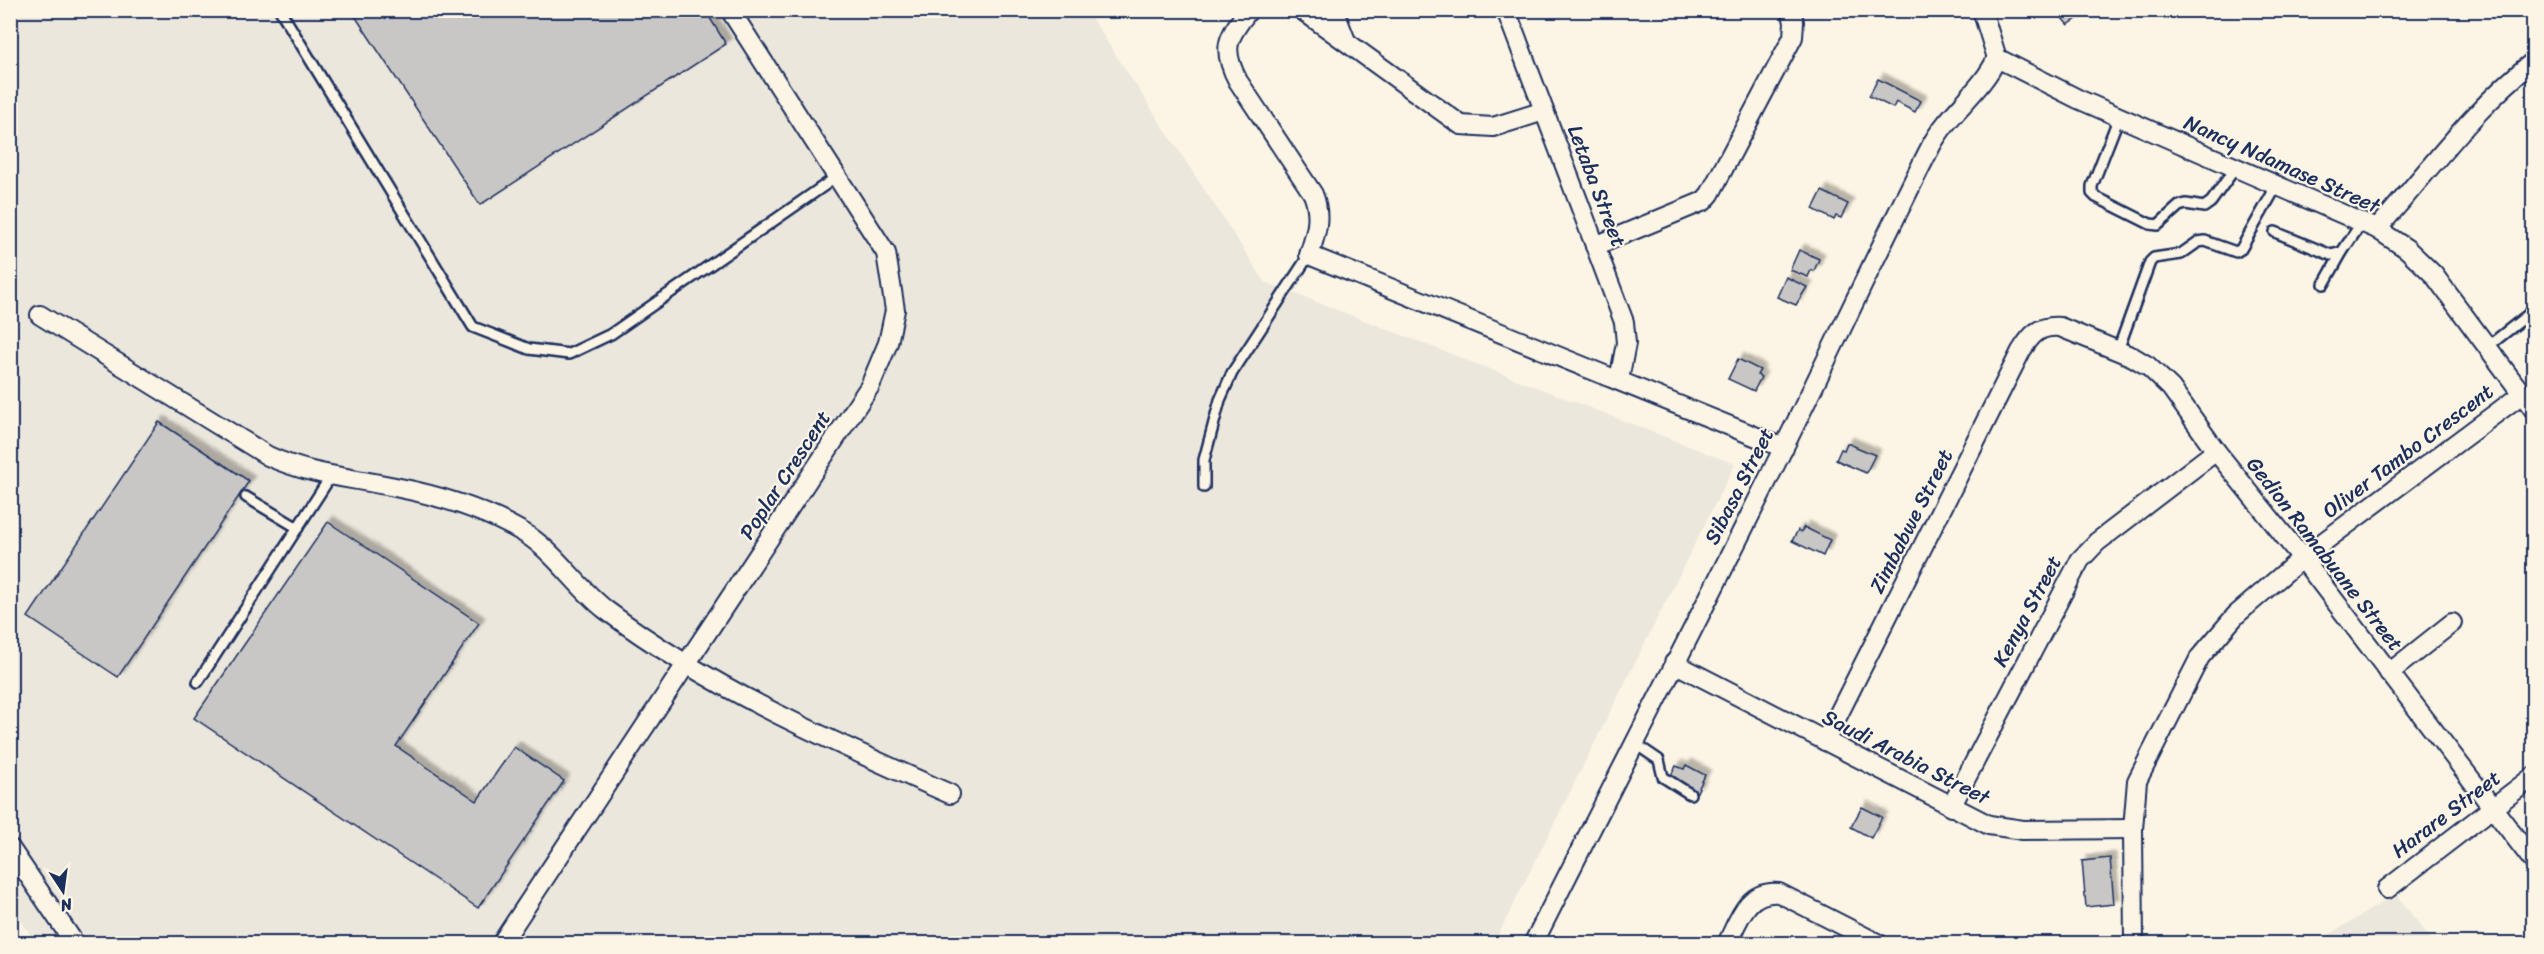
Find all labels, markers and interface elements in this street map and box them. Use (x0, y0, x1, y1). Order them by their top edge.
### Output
street label: Nancy Ndamase Street (2178, 104, 2388, 225)
street label: Letaba Street (1556, 119, 1638, 253)
street label: Oliver Tambo Crescent (2314, 373, 2502, 529)
street label: Poplar Crescent (729, 402, 841, 548)
street label: Sibasa Street (1693, 420, 1785, 552)
street label: Zimbabwe Street (1858, 442, 1964, 600)
street label: Gedion Ramabuane Street (2236, 448, 2414, 660)
street label: Kenya Street (1982, 548, 2072, 674)
street label: Saudi Arabia Street (1815, 698, 1998, 816)
street label: Harare Street (2383, 760, 2509, 868)
north arrow (33, 861, 93, 921)
text: N (57, 890, 76, 921)

